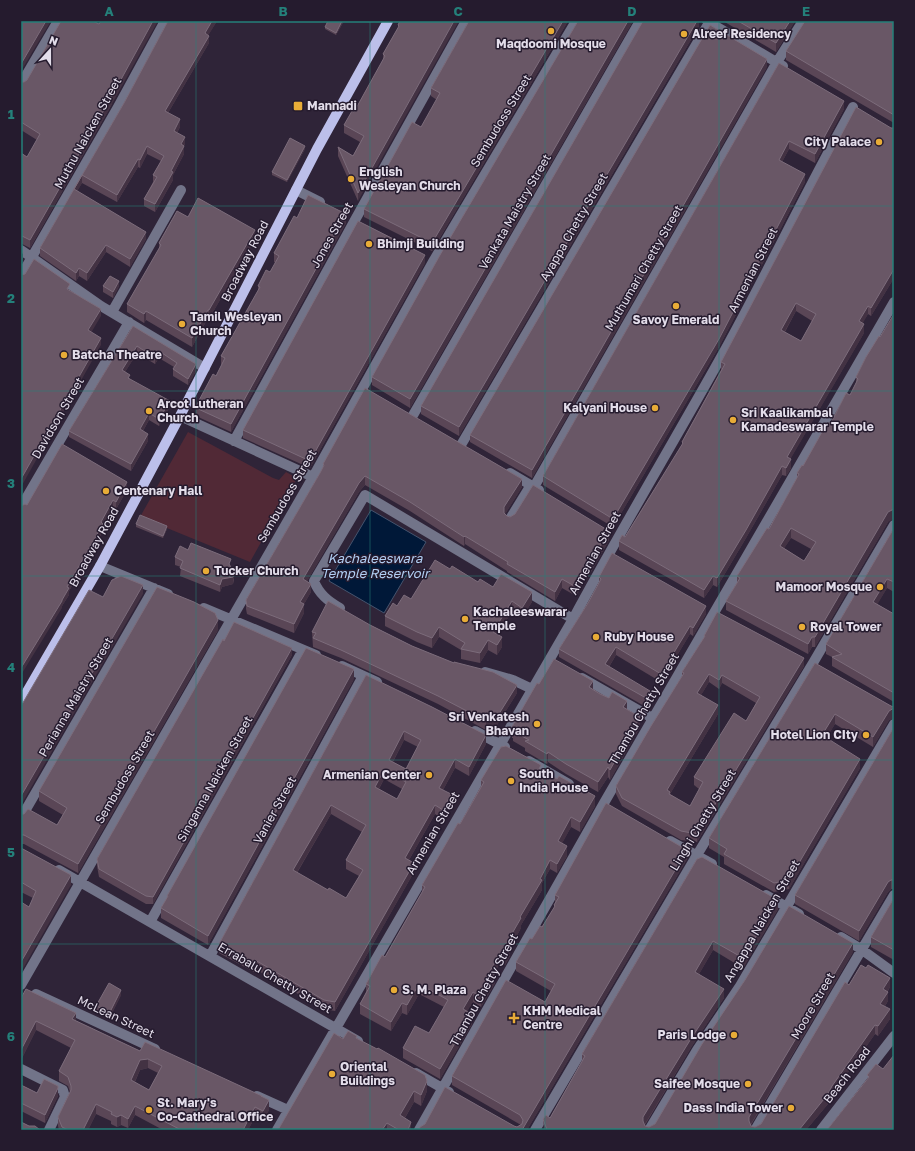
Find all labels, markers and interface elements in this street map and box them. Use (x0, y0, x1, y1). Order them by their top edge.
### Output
text: A (104, 3, 114, 19)
text: B (278, 3, 288, 19)
text: C (453, 3, 463, 19)
text: D (627, 3, 637, 19)
text: E (802, 3, 810, 19)
marker: Maqdoomi Mosque (546, 26, 556, 36)
place label: Alreef Residency (692, 26, 792, 41)
marker: Alreef Residency (679, 29, 689, 39)
north arrow (30, 30, 70, 70)
text: N (48, 33, 60, 48)
place label: Maqdoomi Mosque (496, 36, 606, 51)
street label: Sembudoss Street (467, 71, 534, 170)
street label: Muthu Naicken Street (51, 74, 125, 191)
place label: Mannadi (307, 98, 357, 113)
marker: Mannadi (292, 100, 304, 112)
text: 1 (8, 106, 15, 122)
place label: City Palace (804, 134, 871, 149)
marker: City Palace (874, 137, 884, 147)
street label: Venkata Maistry Street (475, 151, 554, 272)
place label: English Wesleyan Church (359, 164, 461, 193)
street label: Ayappa Chetty Street (536, 170, 611, 284)
marker: English Wesleyan Church (346, 174, 356, 184)
street label: Jones Street (307, 199, 356, 270)
street label: Muthumari Chetty Street (601, 202, 686, 333)
street label: Broadway Road (218, 218, 271, 304)
street label: Armenian Street (725, 225, 781, 315)
place label: Bhimji Building (377, 236, 464, 251)
marker: Bhimji Building (364, 239, 374, 249)
text: 2 (7, 290, 15, 306)
marker: Savoy Emerald (671, 301, 681, 311)
place label: Tamil Wesleyan Church (190, 309, 282, 338)
place label: Savoy Emerald (633, 312, 719, 327)
marker: Tamil Wesleyan Church (177, 319, 187, 329)
place label: Batcha Theatre (72, 347, 162, 362)
marker: Batcha Theatre (59, 350, 69, 360)
street label: Davidson Street (28, 374, 87, 461)
place label: Arcot Lutheran Church (157, 396, 244, 425)
place label: Kalyani House (563, 400, 647, 415)
marker: Kalyani House (650, 403, 660, 413)
place label: Sri Kaalikambal Kamadeswarar Temple (741, 405, 874, 434)
marker: Arcot Lutheran Church (144, 406, 154, 416)
marker: Sri Kaalikambal Kamadeswarar Temple (728, 415, 738, 425)
street label: Sembudoss Street (254, 446, 320, 545)
text: 3 (7, 475, 15, 491)
place label: Centenary Hall (114, 483, 202, 498)
marker: Centenary Hall (101, 486, 111, 496)
street label: Broadway Road (65, 504, 122, 589)
street label: Armenian Street (565, 508, 624, 597)
water label: Kachaleeswara Temple Reservoir (321, 550, 431, 581)
place label: Tucker Church (214, 563, 298, 578)
marker: Tucker Church (201, 566, 211, 576)
place label: Mamoor Mosque (776, 579, 872, 594)
marker: Mamoor Mosque (875, 582, 885, 592)
place label: Kachaleeswarar Temple (473, 604, 568, 633)
marker: Kachaleeswarar Temple (460, 614, 470, 624)
place label: Royal Tower (810, 619, 882, 634)
marker: Royal Tower (797, 622, 807, 632)
place label: Ruby House (604, 629, 674, 644)
marker: Ruby House (591, 632, 601, 642)
street label: Perianna Maistry Street (35, 634, 116, 759)
street label: Thambu Chetty Street (605, 650, 682, 768)
text: 4 (7, 659, 15, 675)
place label: Sri Venkatesh Bhavan (448, 709, 529, 738)
street label: Singanna Naicken Street (174, 713, 256, 845)
marker: Sri Venkatesh Bhavan (532, 719, 542, 729)
street label: Sembudoss Street (92, 727, 158, 826)
place label: Hotel Lion CIty (771, 727, 859, 742)
marker: Hotel Lion CIty (861, 730, 871, 740)
place label: South India House (519, 766, 588, 795)
street label: Linghi Chetty Street (666, 766, 739, 873)
place label: Armenian Center (323, 767, 421, 782)
marker: Armenian Center (424, 770, 434, 780)
street label: Vanier Street (250, 773, 299, 846)
marker: South India House (506, 776, 516, 786)
street label: Armenian Street (403, 788, 463, 877)
text: 5 (7, 844, 15, 860)
street label: Angappa Naicken Street (720, 857, 803, 985)
street label: Thambu Chetty Street (446, 930, 521, 1049)
street label: Errabalu Chetty Street (216, 939, 335, 1016)
street label: Moore Street (787, 969, 838, 1042)
place label: S. M. Plaza (402, 982, 466, 997)
marker: S. M. Plaza (389, 985, 399, 995)
street label: McLean Street (75, 992, 157, 1041)
place label: KHM Medical Centre (523, 1003, 601, 1032)
marker: KHM Medical Centre (508, 1012, 520, 1024)
place label: Paris Lodge (658, 1027, 726, 1042)
text: 6 (7, 1028, 15, 1044)
marker: Paris Lodge (729, 1030, 739, 1040)
street label: Beach Road (820, 1043, 873, 1106)
place label: Oriental Buildings (340, 1059, 395, 1088)
marker: Oriental Buildings (327, 1069, 337, 1079)
place label: Saifee Mosque (654, 1076, 740, 1091)
marker: Saifee Mosque (743, 1079, 753, 1089)
place label: St. Mary's Co-Cathedral Office (157, 1095, 273, 1124)
place label: Dass India Tower (683, 1100, 783, 1115)
marker: Dass India Tower (786, 1103, 796, 1113)
marker: St. Mary's Co-Cathedral Office (144, 1105, 154, 1115)

